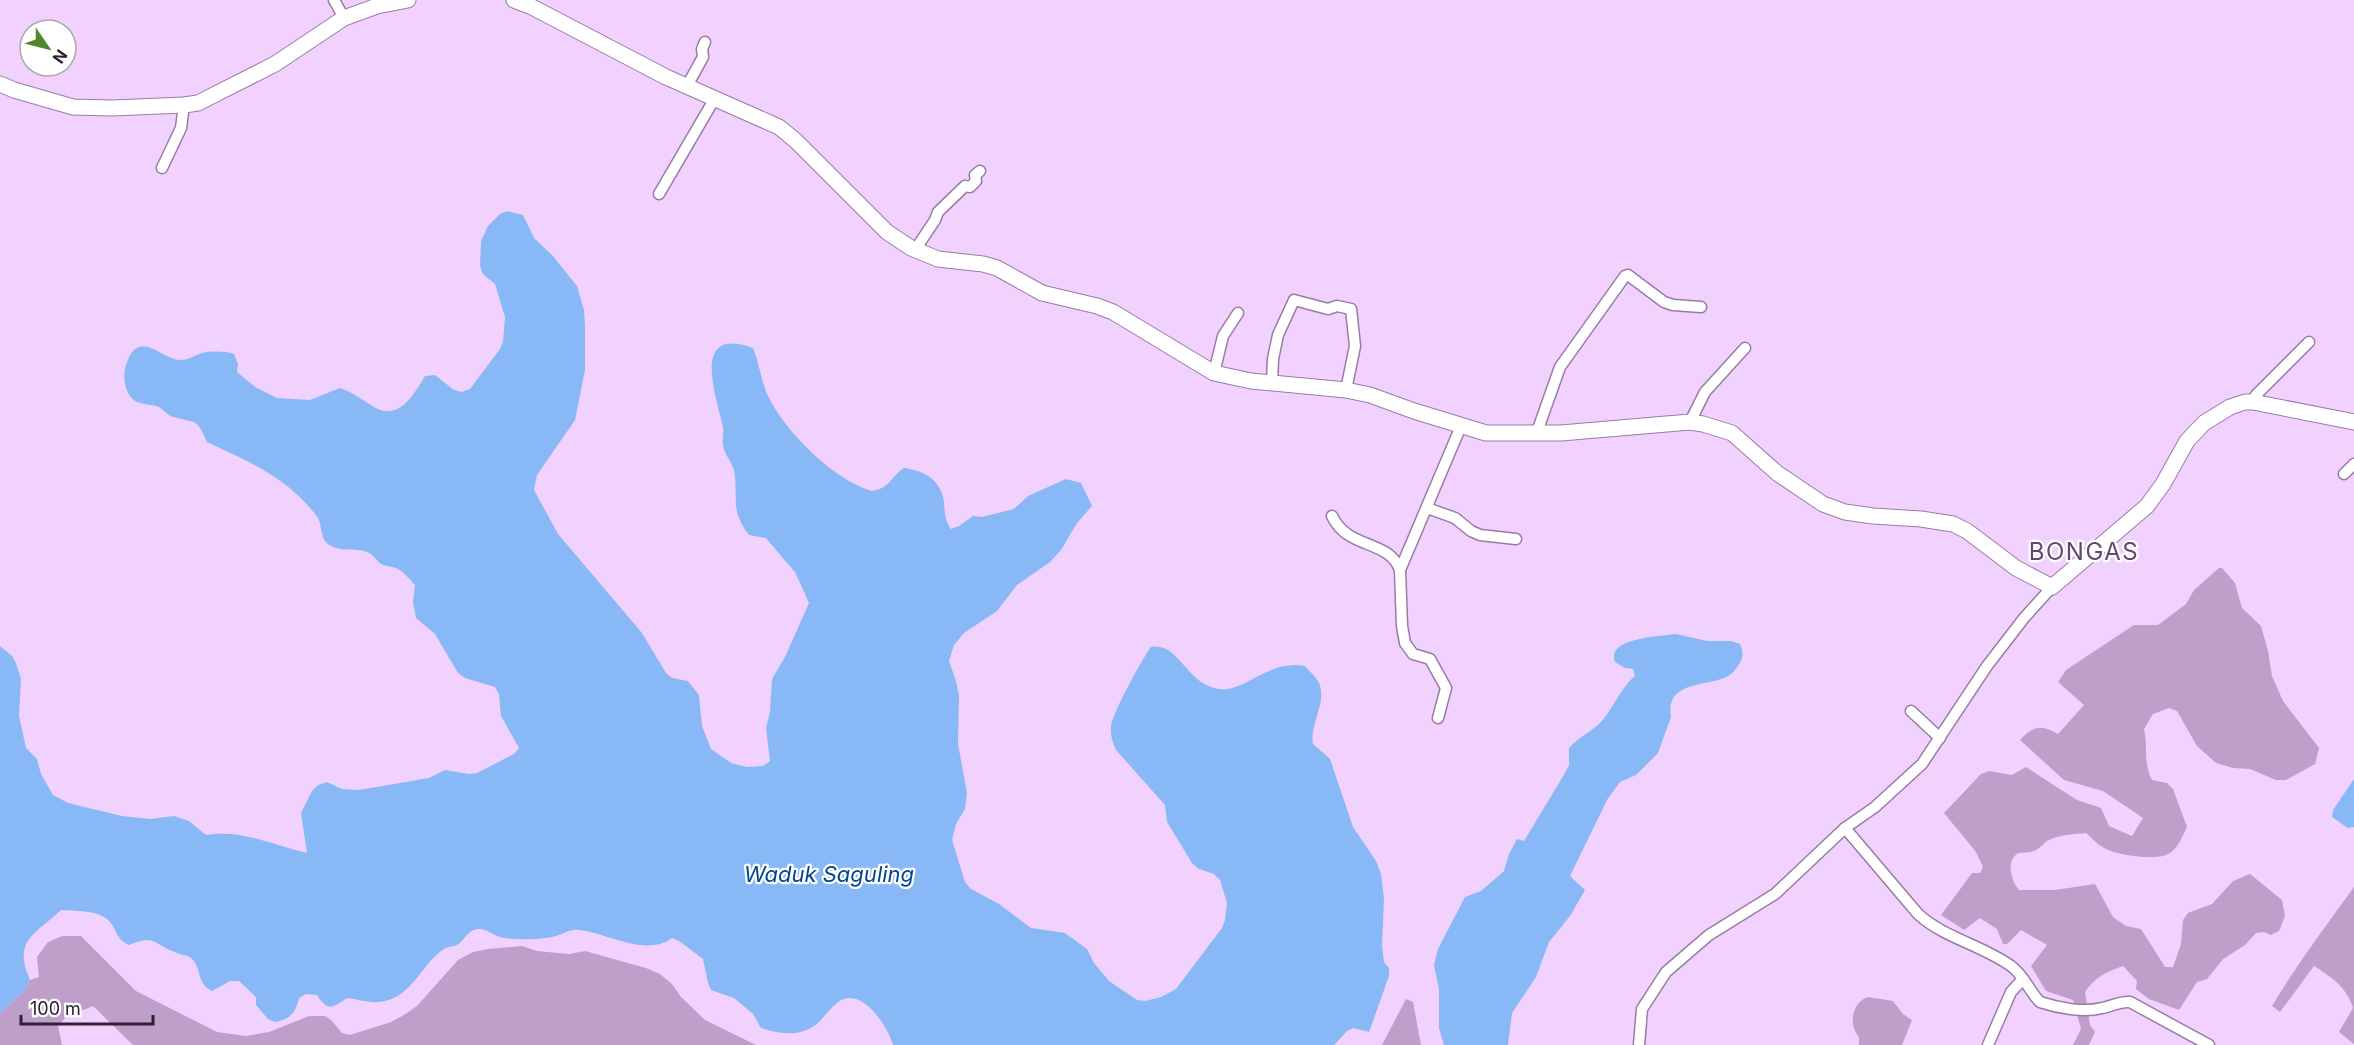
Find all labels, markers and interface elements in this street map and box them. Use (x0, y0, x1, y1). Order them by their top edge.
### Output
north arrow (18, 18, 78, 78)
text: N (49, 46, 72, 67)
district label: BONGAS (2029, 537, 2139, 566)
water label: Waduk Saguling (744, 861, 914, 887)
scale bar (21, 988, 153, 1026)
text: 100 m (30, 998, 81, 1019)

